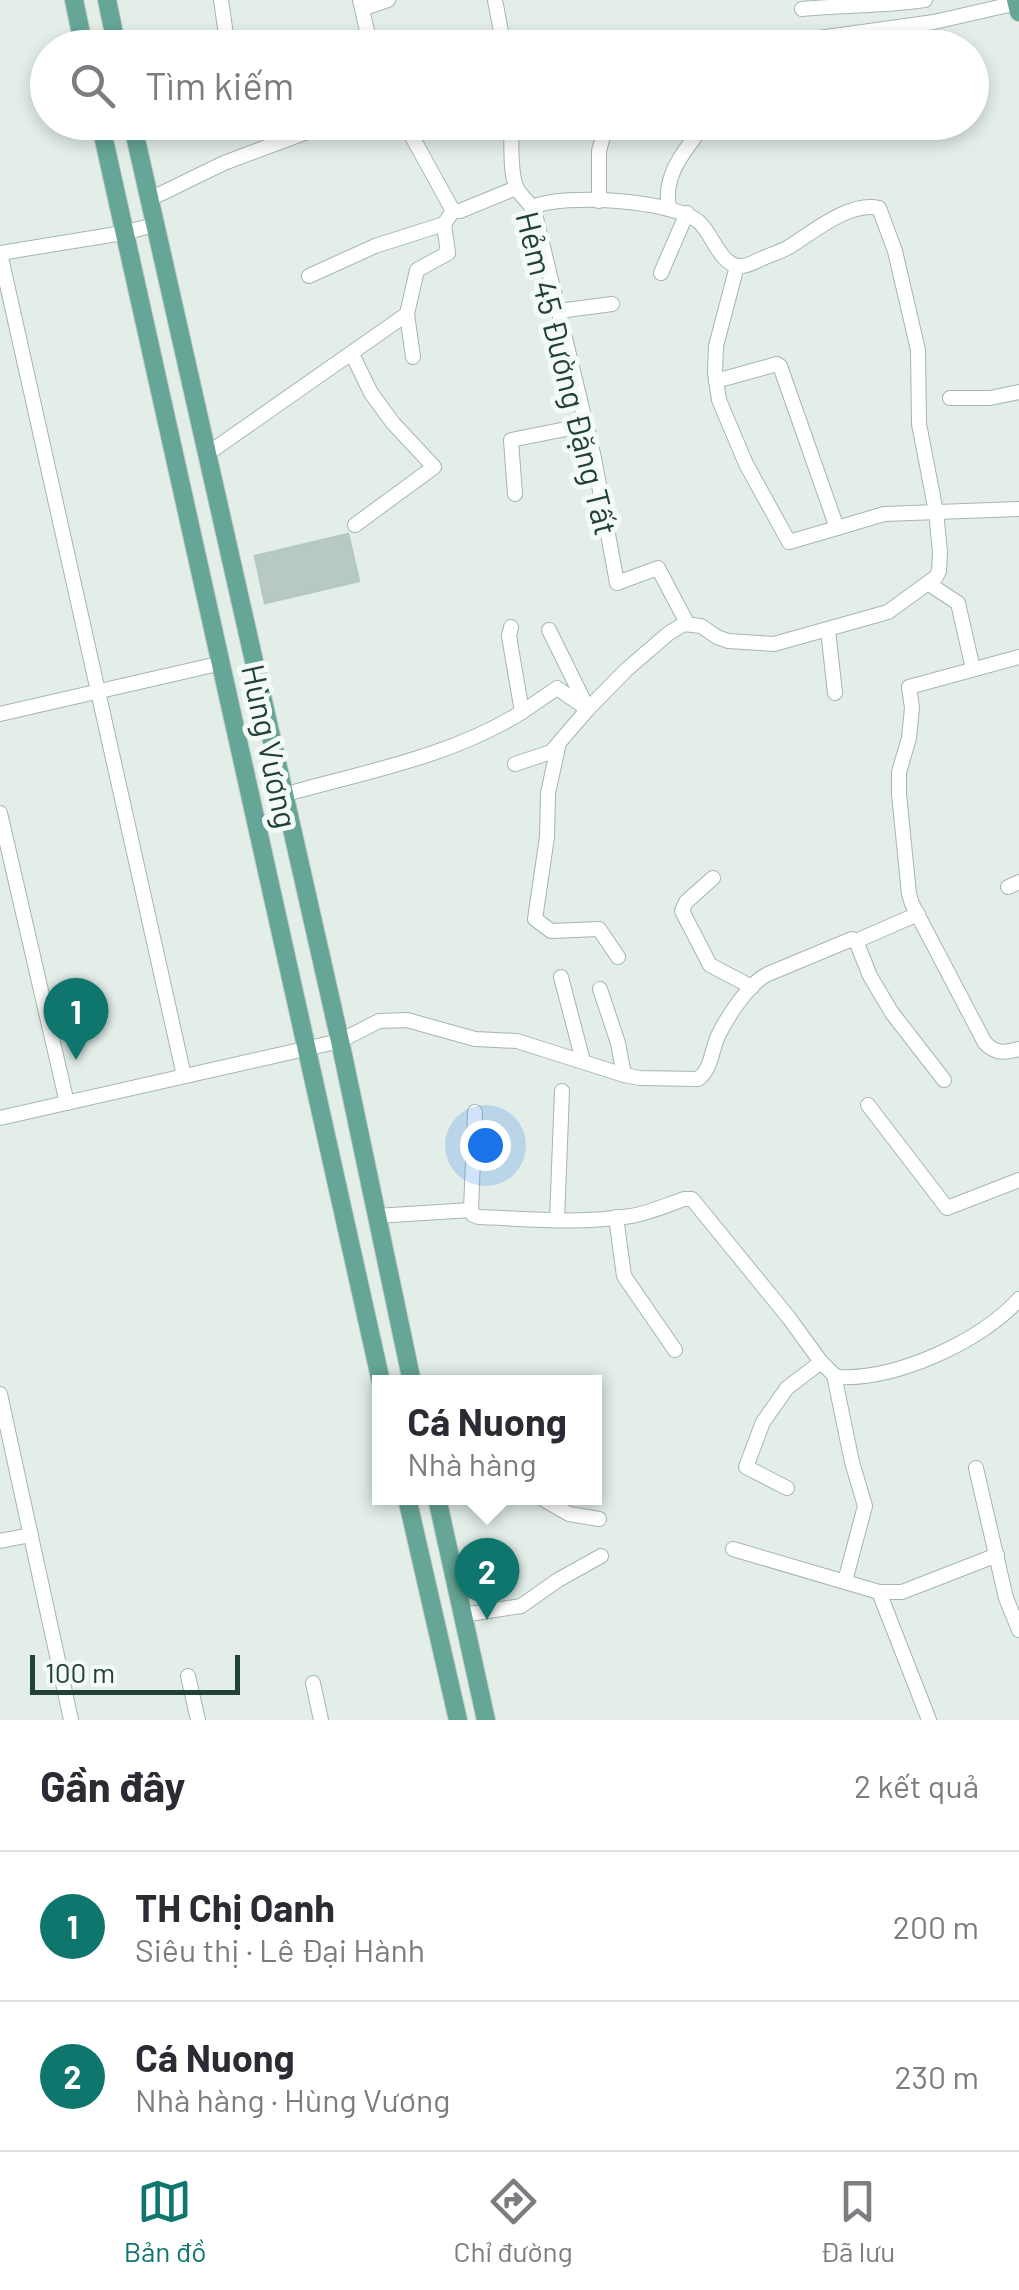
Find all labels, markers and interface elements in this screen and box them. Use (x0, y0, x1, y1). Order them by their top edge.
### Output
search box (30, 30, 989, 140)
icon: search (65, 58, 120, 113)
text: Tìm kiếm (145, 62, 294, 108)
street label: Hẻm 45 Đường Đặng Tất (509, 207, 627, 539)
street label: Hùng Vương (235, 661, 307, 831)
pin: 1 (44, 978, 108, 1060)
your location (460, 1120, 511, 1171)
popup (372, 1375, 602, 1505)
text: Cá Nuong (407, 1398, 567, 1444)
text: Nhà hàng (407, 1444, 537, 1482)
pin: 2 (454, 1538, 520, 1620)
scale bar (30, 1650, 240, 1694)
text: 100 m (45, 1655, 115, 1689)
text: Gần đây (40, 1760, 185, 1810)
text: 2 kết quả (854, 1766, 979, 1804)
text: TH Chị Oanh (135, 1884, 335, 1930)
text: 1 (67, 1907, 78, 1945)
text: 200 m (893, 1907, 979, 1945)
text: Siêu thị · Lê Đại Hành (135, 1930, 425, 1968)
text: Cá Nuong (135, 2034, 295, 2080)
text: 2 (64, 2057, 81, 2095)
text: 230 m (895, 2057, 979, 2095)
text: Nhà hàng · Hùng Vương (135, 2080, 450, 2118)
tab: Bản đồ (124, 2174, 206, 2268)
tab: Chỉ đường (454, 2174, 573, 2268)
tab: Đã lưu (820, 2174, 895, 2268)

